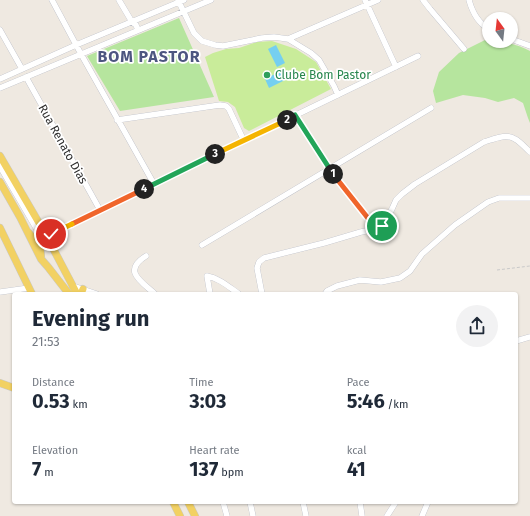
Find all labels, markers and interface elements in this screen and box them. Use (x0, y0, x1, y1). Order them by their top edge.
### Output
north arrow (482, 12, 518, 48)
map controls (482, 12, 518, 48)
district label: BOM PASTOR (97, 47, 201, 66)
place label: Clube Bom Pastor (275, 68, 371, 82)
marker: Clube Bom Pastor (262, 70, 272, 80)
street label: Rua Renato Dias (35, 102, 91, 186)
pin: 2 (277, 110, 297, 130)
text: 2 (284, 113, 290, 126)
pin: 3 (205, 144, 225, 164)
text: 3 (212, 147, 218, 160)
pin: 1 (323, 164, 343, 184)
text: 1 (330, 167, 336, 180)
pin: 4 (134, 179, 154, 199)
text: 4 (141, 182, 147, 195)
pin (365, 209, 399, 243)
icon: arrive (371, 215, 393, 237)
pin (34, 217, 68, 251)
icon: check (40, 223, 62, 245)
text: Evening run (32, 305, 149, 332)
button: share (456, 305, 498, 347)
text: 21:53 (32, 334, 60, 349)
text: Distance (32, 376, 75, 389)
text: Time (189, 376, 214, 389)
text: Pace (347, 376, 369, 389)
text: 0.53 (32, 389, 70, 413)
text: 3:03 (189, 389, 226, 413)
text: 5:46 (347, 389, 385, 413)
text: km (70, 398, 88, 411)
text: /km (385, 398, 408, 411)
text: Elevation (32, 444, 78, 457)
text: Heart rate (189, 444, 239, 457)
text: kcal (347, 444, 366, 457)
text: 7 (32, 457, 41, 481)
text: 137 (189, 457, 218, 481)
text: 41 (347, 457, 366, 481)
text: m (41, 466, 54, 479)
text: bpm (218, 466, 244, 479)

